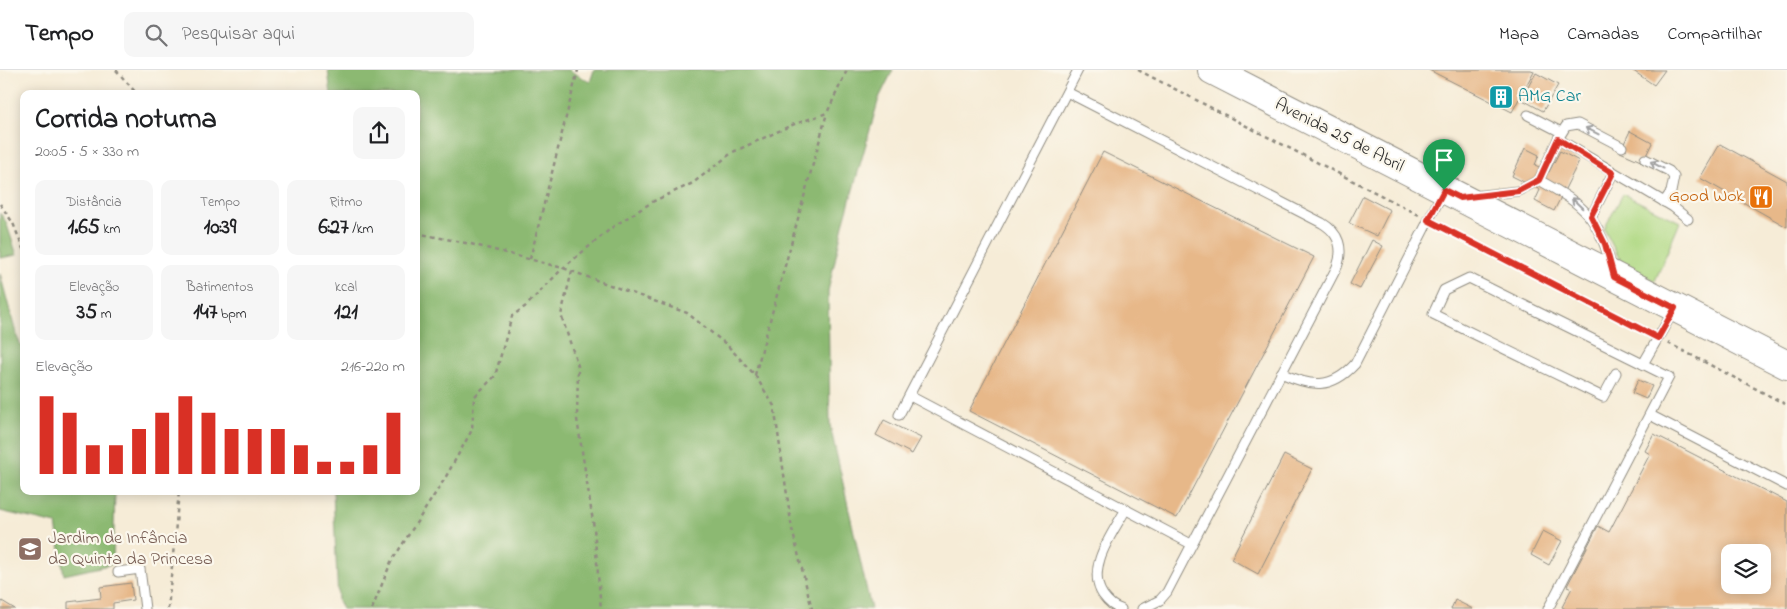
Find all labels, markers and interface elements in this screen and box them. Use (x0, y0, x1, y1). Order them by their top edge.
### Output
search box (124, 12, 474, 57)
text: Tempo (25, 17, 94, 52)
icon: search (142, 21, 170, 49)
text: Pesquisar aqui (182, 21, 295, 48)
text: Mapa (1499, 22, 1539, 48)
text: Camadas (1567, 22, 1640, 48)
text: Compartilhar (1668, 22, 1762, 48)
building icon: AMG Car (1488, 84, 1514, 110)
place label: AMG Car (1518, 84, 1581, 110)
street label: Avenida 25 de Abril (1270, 92, 1408, 180)
text: Corrida noturna (35, 100, 217, 141)
button: share (353, 107, 405, 159)
one-way arrow (1584, 126, 1599, 136)
pin (1423, 139, 1465, 190)
text: 20:05 · 5 × 330 m (35, 140, 139, 164)
icon: arrive (1430, 146, 1458, 174)
one-way arrow (1649, 160, 1664, 170)
place label: Good Wok (1669, 184, 1744, 210)
restaurant icon: Good Wok (1748, 184, 1774, 210)
text: Distância (66, 192, 122, 213)
text: Tempo (200, 192, 240, 213)
text: Ritmo (329, 192, 363, 213)
one-way arrow (1572, 198, 1584, 210)
text: 1.65 (68, 213, 100, 243)
text: 10:39 (204, 213, 236, 243)
text: 6:27 (319, 213, 349, 243)
text: km (100, 219, 120, 240)
text: /km (349, 219, 373, 240)
text: Elevação (69, 277, 119, 298)
text: Batimentos (186, 277, 254, 298)
text: kcal (335, 277, 357, 298)
text: 35 (76, 298, 97, 328)
text: 147 (193, 298, 217, 328)
text: 121 (334, 298, 358, 328)
text: m (97, 304, 112, 325)
text: bpm (217, 304, 247, 325)
text: Elevação (35, 355, 93, 379)
text: 216–220 m (341, 355, 405, 379)
place label: Jardim de Infância da Quinta da Princesa (48, 526, 213, 573)
school or university icon: Jardim de Infância da Quinta da Princesa (17, 536, 43, 562)
map controls (1721, 544, 1771, 594)
button: layers (1721, 544, 1771, 594)

